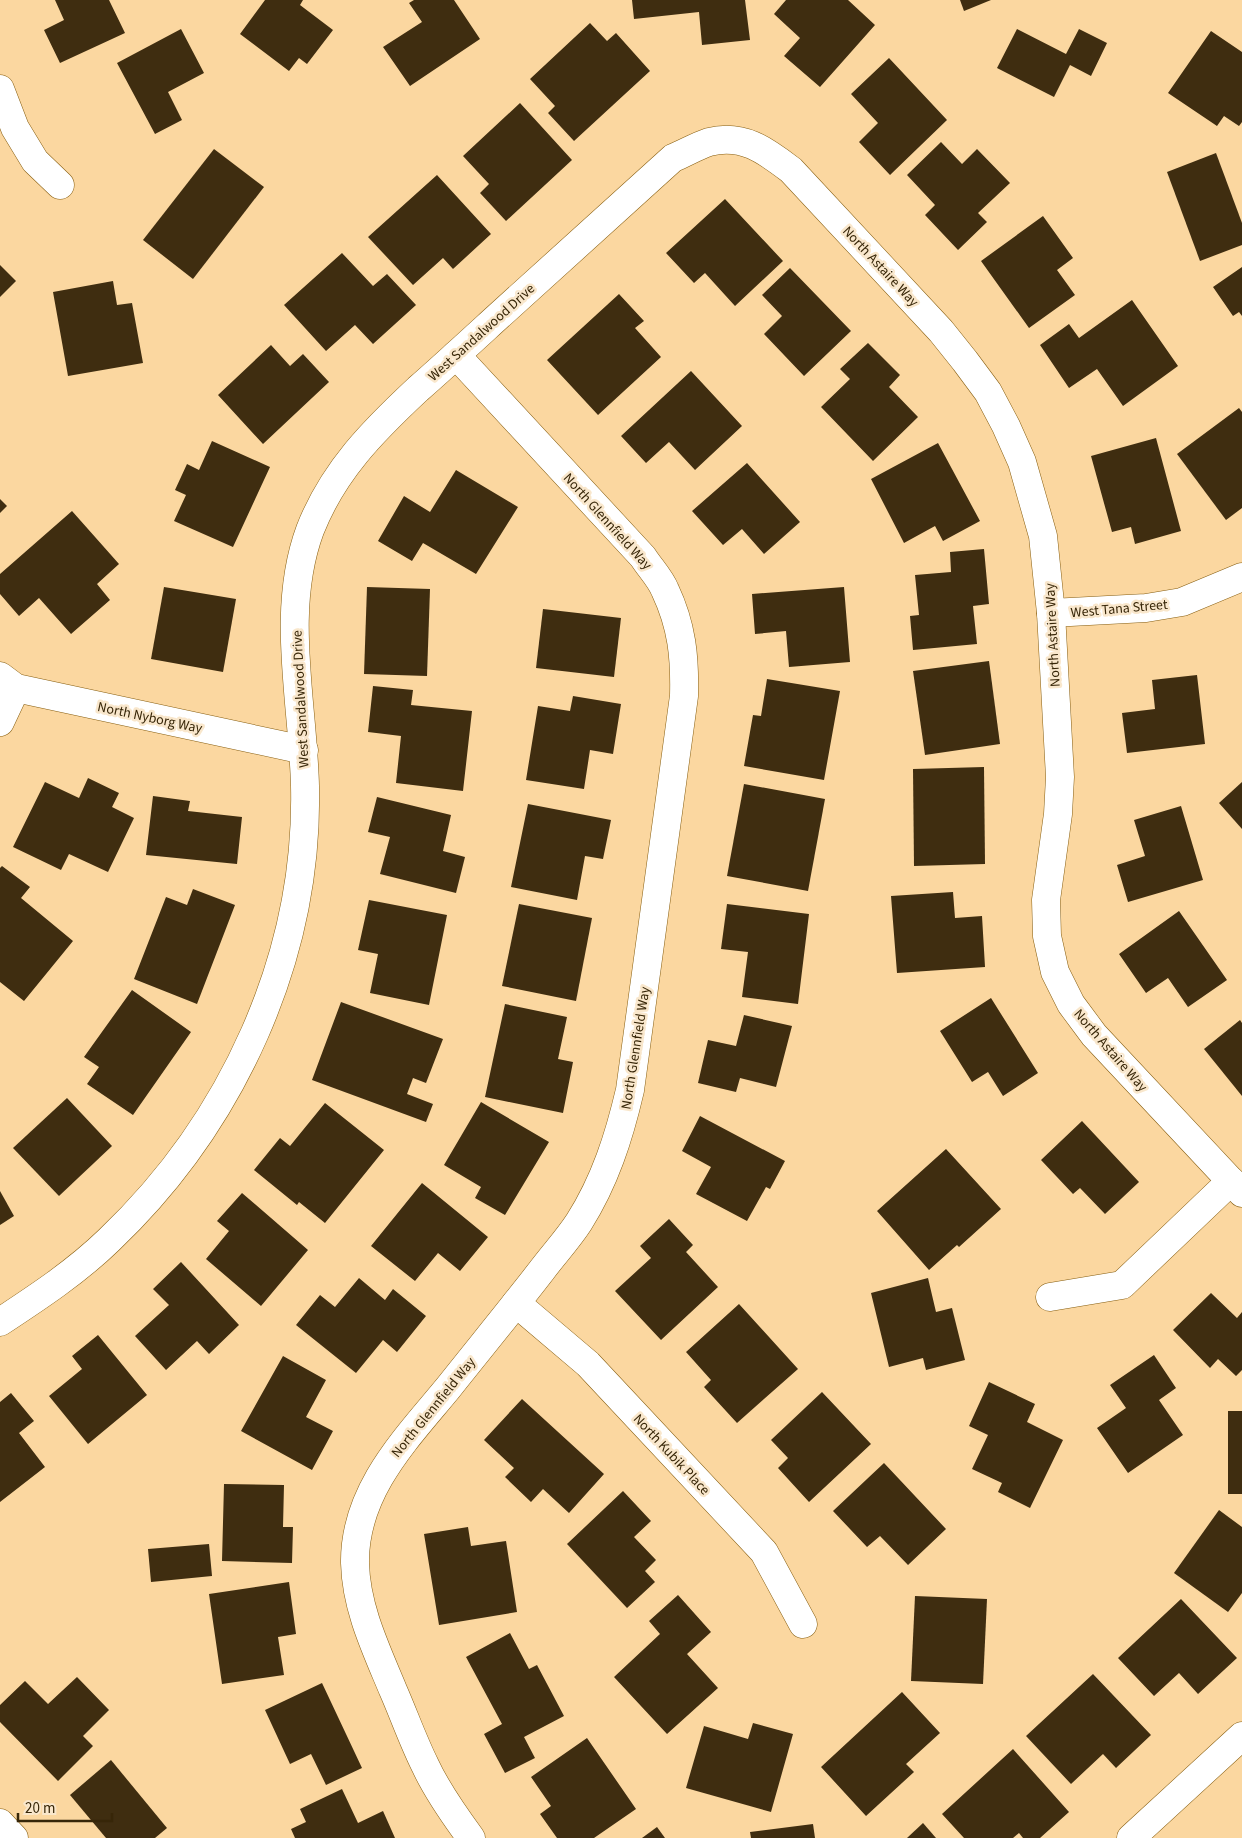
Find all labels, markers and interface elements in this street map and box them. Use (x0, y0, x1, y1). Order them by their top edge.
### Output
street label: North Astaire Way (838, 222, 923, 312)
street label: West Sandalwood Drive (424, 279, 540, 386)
street label: North Glennfield Way (558, 469, 657, 575)
street label: North Astaire Way (1040, 582, 1066, 687)
street label: West Tana Street (1070, 595, 1169, 623)
street label: West Sandalwood Drive (287, 630, 315, 768)
street label: North Nyborg Way (96, 697, 204, 739)
street label: North Glennfield Way (616, 985, 656, 1111)
street label: North Astaire Way (1069, 1005, 1152, 1097)
street label: North Glennfield Way (387, 1353, 481, 1462)
street label: North Kubik Place (628, 1410, 714, 1500)
scale bar (18, 1790, 111, 1822)
text: 20 m (25, 1798, 55, 1819)

